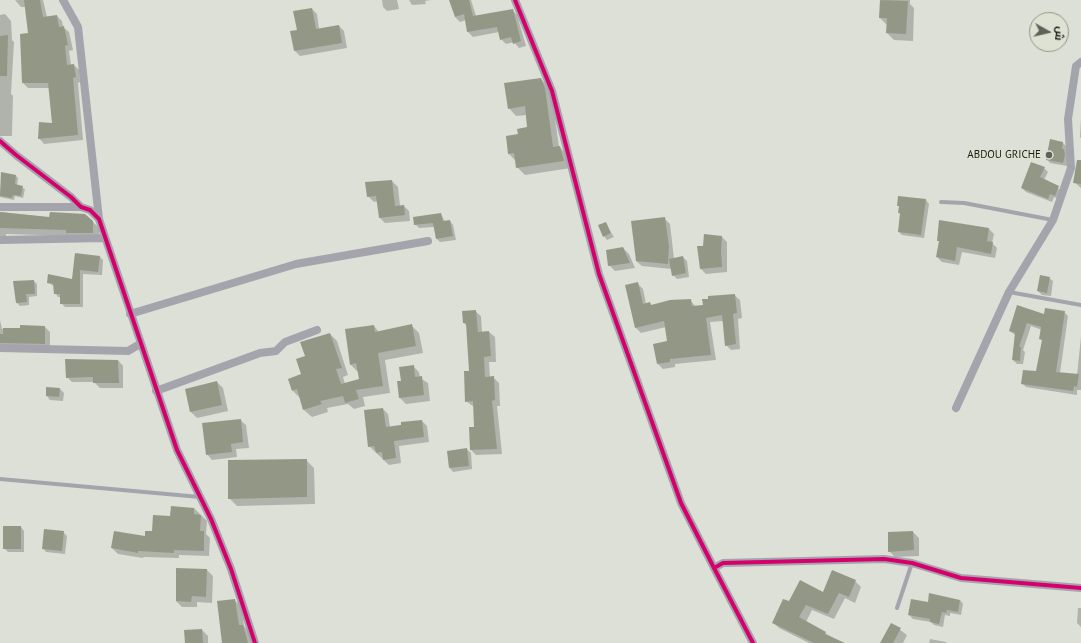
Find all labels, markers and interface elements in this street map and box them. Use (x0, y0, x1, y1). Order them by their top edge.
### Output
north arrow (1029, 12, 1069, 52)
text: ش (1052, 26, 1068, 41)
place label: ABDOU GRICHE (967, 148, 1041, 162)
marker: ABDOU GRICHE (1044, 150, 1054, 160)

